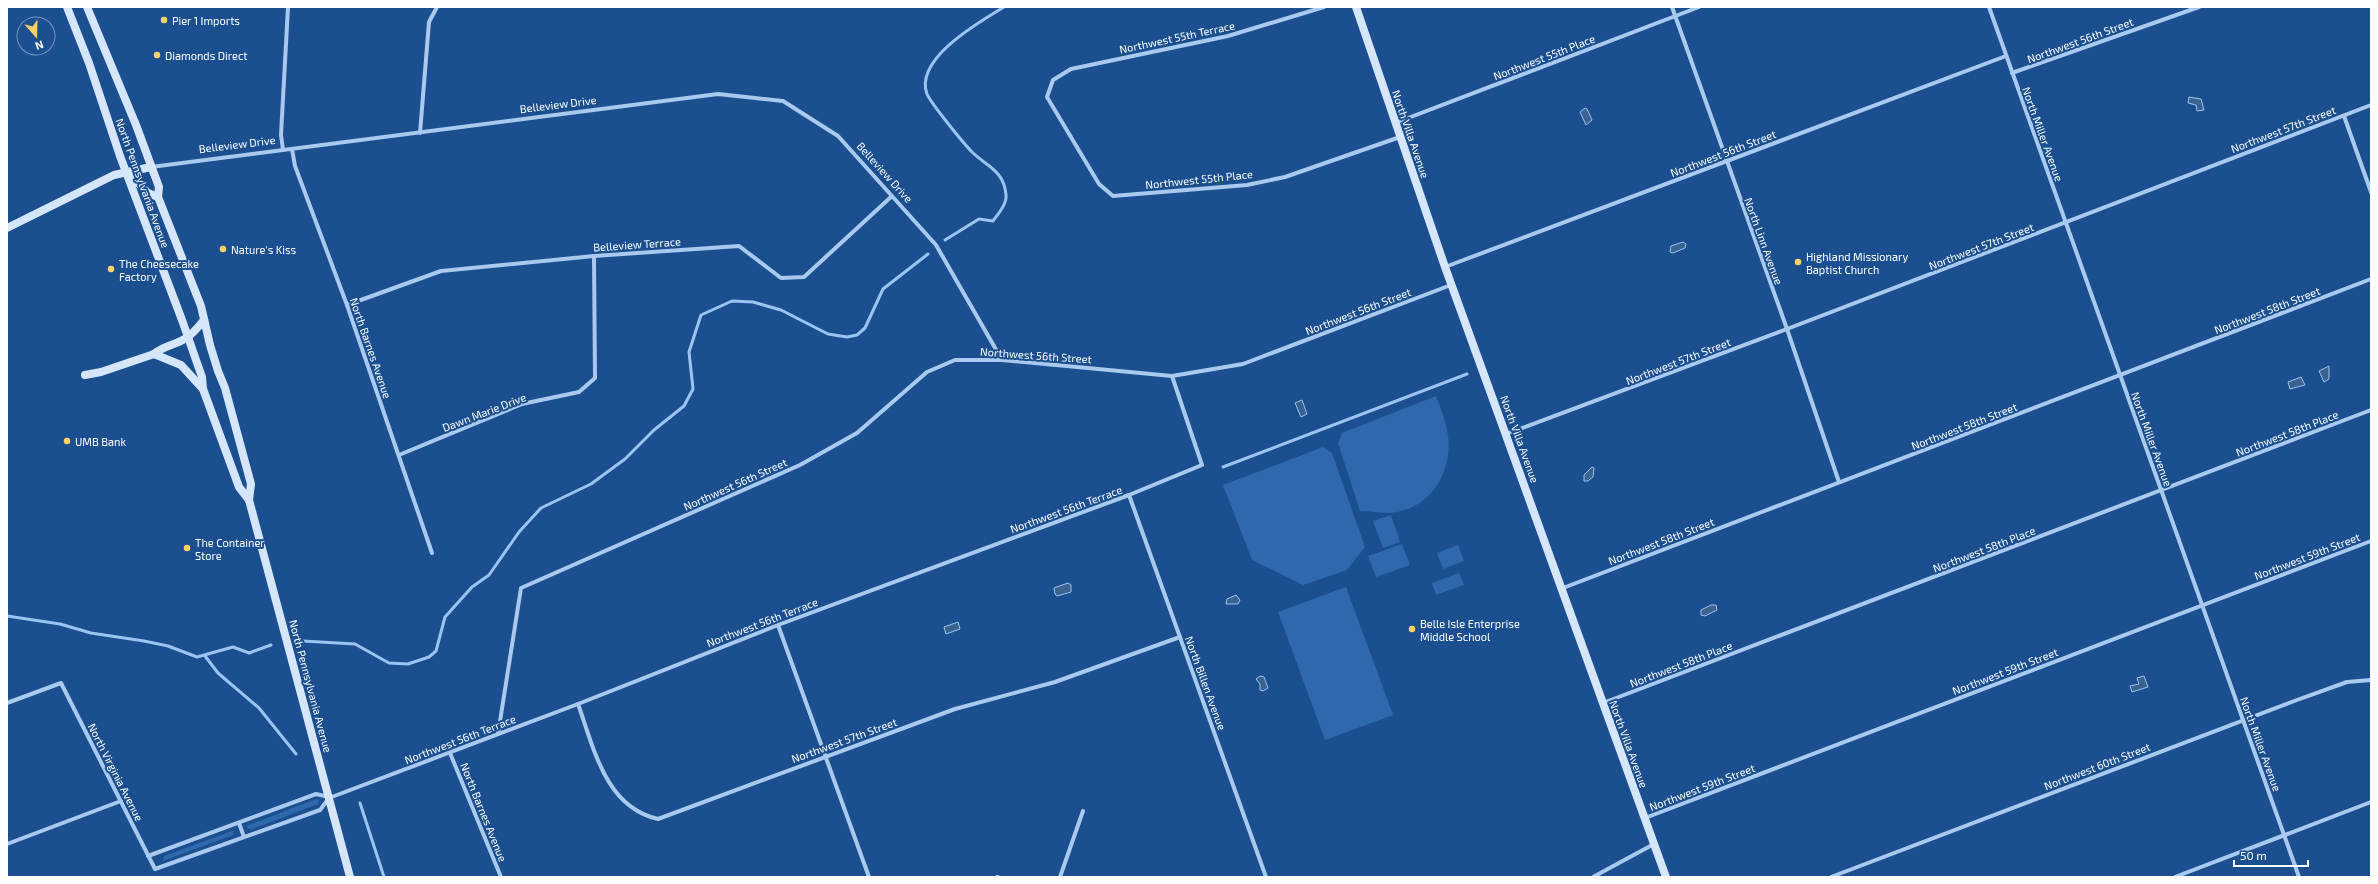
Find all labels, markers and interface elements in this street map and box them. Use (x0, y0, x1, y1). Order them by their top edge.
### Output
place label: Pier 1 Imports (172, 14, 240, 27)
marker: Pier 1 Imports (159, 15, 169, 25)
street label: Northwest 56th Street (2025, 15, 2135, 65)
north arrow (16, 16, 56, 56)
street label: Northwest 55th Terrace (1118, 18, 1236, 56)
street label: Northwest 55th Place (1491, 32, 1597, 82)
text: N (34, 38, 46, 53)
place label: Diamonds Direct (165, 49, 247, 62)
marker: Diamonds Direct (152, 50, 162, 60)
street label: North Miller Avenue (2020, 85, 2066, 183)
street label: North Villa Avenue (1390, 88, 1432, 180)
street label: Belleview Drive (519, 93, 597, 115)
street label: Northwest 57th Street (2229, 103, 2337, 155)
street label: North Pennsylvania Avenue (113, 116, 173, 250)
street label: Northwest 56th Street (1668, 127, 1778, 179)
street label: Belleview Drive (198, 133, 276, 155)
street label: Belleview Drive (854, 139, 916, 205)
street label: Northwest 55th Place (1145, 167, 1253, 191)
street label: North Linn Avenue (1742, 196, 1786, 286)
street label: Northwest 57th Street (1927, 220, 2035, 272)
street label: Belleview Terrace (593, 234, 681, 254)
place label: Nature's Kiss (231, 243, 297, 256)
marker: Nature's Kiss (218, 244, 228, 254)
place label: Highland Missionary Baptist Church (1806, 250, 1908, 276)
place label: The Cheesecake Factory (119, 257, 199, 283)
marker: Highland Missionary Baptist Church (1793, 257, 1803, 267)
marker: The Cheesecake Factory (106, 264, 116, 274)
street label: Northwest 58th Street (2212, 284, 2322, 336)
street label: Northwest 56th Street (1303, 285, 1413, 337)
street label: North Barnes Avenue (348, 296, 394, 400)
street label: Northwest 57th Street (1624, 335, 1732, 387)
street label: Northwest 56th Street (980, 345, 1092, 365)
street label: Dawn Marie Drive (440, 390, 528, 434)
street label: North Miller Avenue (2129, 390, 2175, 488)
street label: North Villa Avenue (1498, 393, 1542, 485)
street label: Northwest 58th Street (1909, 400, 2019, 452)
street label: Northwest 58th Place (2234, 407, 2340, 459)
place label: UMB Bank (75, 435, 126, 448)
marker: UMB Bank (62, 436, 72, 446)
street label: Northwest 56th Street (681, 455, 789, 513)
street label: Northwest 56th Terrace (1008, 483, 1124, 535)
street label: Northwest 58th Street (1606, 515, 1716, 567)
street label: Northwest 58th Place (1931, 523, 2037, 575)
street label: Northwest 59th Street (2252, 530, 2362, 582)
place label: The Container Store (195, 536, 265, 562)
marker: The Container Store (182, 543, 192, 553)
street label: Northwest 56th Terrace (704, 595, 820, 649)
place label: Belle Isle Enterprise Middle School (1420, 617, 1520, 643)
street label: North Pennsylvania Avenue (287, 618, 335, 754)
marker: Belle Isle Enterprise Middle School (1407, 624, 1417, 634)
street label: North Billen Avenue (1183, 634, 1229, 732)
street label: Northwest 58th Place (1628, 638, 1734, 690)
street label: Northwest 59th Street (1950, 645, 2060, 697)
street label: North Miller Avenue (2238, 695, 2284, 793)
street label: North Villa Avenue (1607, 698, 1651, 790)
street label: Northwest 56th Terrace (402, 712, 518, 766)
street label: Northwest 57th Street (789, 715, 899, 765)
street label: North Virginia Avenue (86, 721, 146, 823)
street label: Northwest 60th Street (2042, 740, 2152, 792)
street label: North Barnes Avenue (458, 761, 510, 864)
street label: Northwest 59th Street (1647, 761, 1757, 813)
scale bar (2234, 842, 2308, 868)
text: 50 m (2240, 848, 2267, 862)

